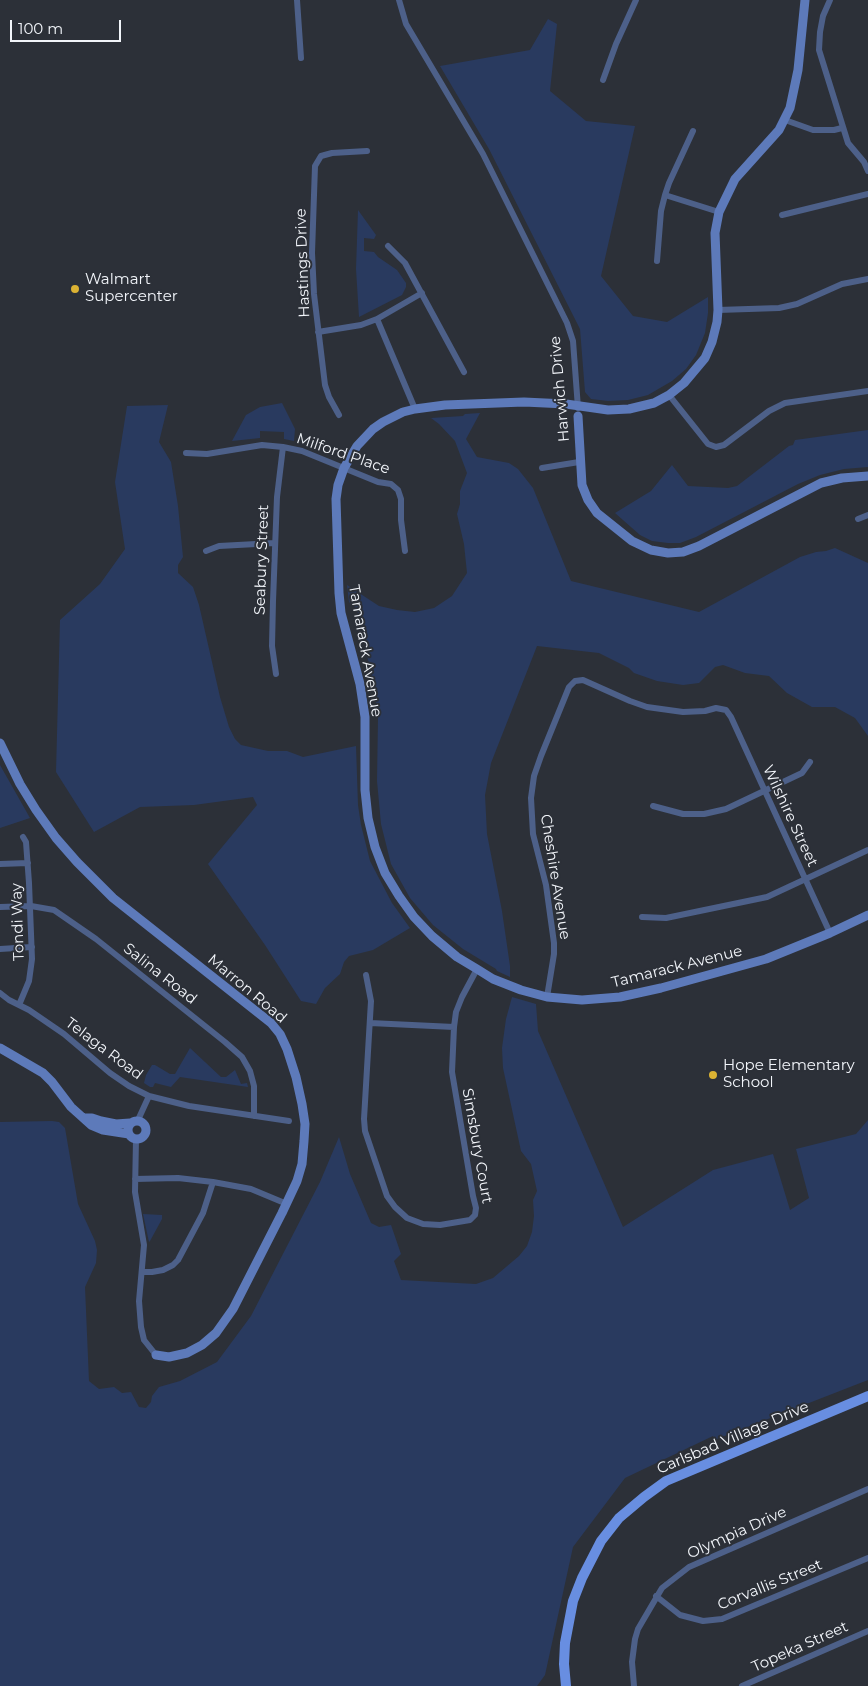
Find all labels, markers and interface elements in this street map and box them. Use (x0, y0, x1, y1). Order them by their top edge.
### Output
scale bar (12, 10, 124, 42)
text: 100 m (18, 19, 63, 38)
street label: Hastings Drive (292, 208, 314, 318)
place label: Walmart Supercenter (85, 271, 178, 306)
marker: Walmart Supercenter (69, 283, 81, 295)
street label: Harwich Drive (546, 335, 574, 443)
street label: Milford Place (294, 430, 392, 478)
street label: Seabury Street (251, 504, 273, 616)
street label: Tamarack Avenue (345, 584, 385, 718)
street label: Wilshire Street (759, 762, 821, 870)
street label: Cheshire Avenue (536, 813, 574, 941)
street label: Tondi Way (8, 883, 28, 961)
street label: Salina Road (120, 940, 200, 1008)
street label: Tamarack Avenue (610, 942, 744, 992)
street label: Marron Road (204, 951, 290, 1027)
street label: Telaga Road (62, 1014, 146, 1084)
place label: Hope Elementary School (723, 1057, 855, 1092)
marker: Hope Elementary School (707, 1069, 719, 1081)
street label: Simsbury Court (458, 1087, 496, 1205)
street label: Carlsbad Village Drive (654, 1398, 812, 1478)
street label: Olympia Drive (685, 1503, 789, 1563)
street label: Corvallis Street (715, 1556, 825, 1614)
street label: Topeka Street (749, 1618, 851, 1676)

